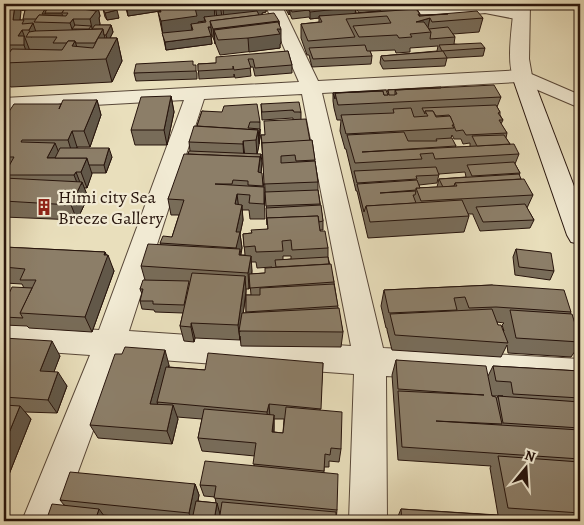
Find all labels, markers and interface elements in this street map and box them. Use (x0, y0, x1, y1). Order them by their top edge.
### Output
place label: Himi city Sea Breeze Gallery (58, 185, 165, 230)
building icon: Himi city Sea Breeze Gallery (34, 197, 54, 217)
north arrow (502, 442, 552, 492)
text: N (522, 446, 538, 467)

